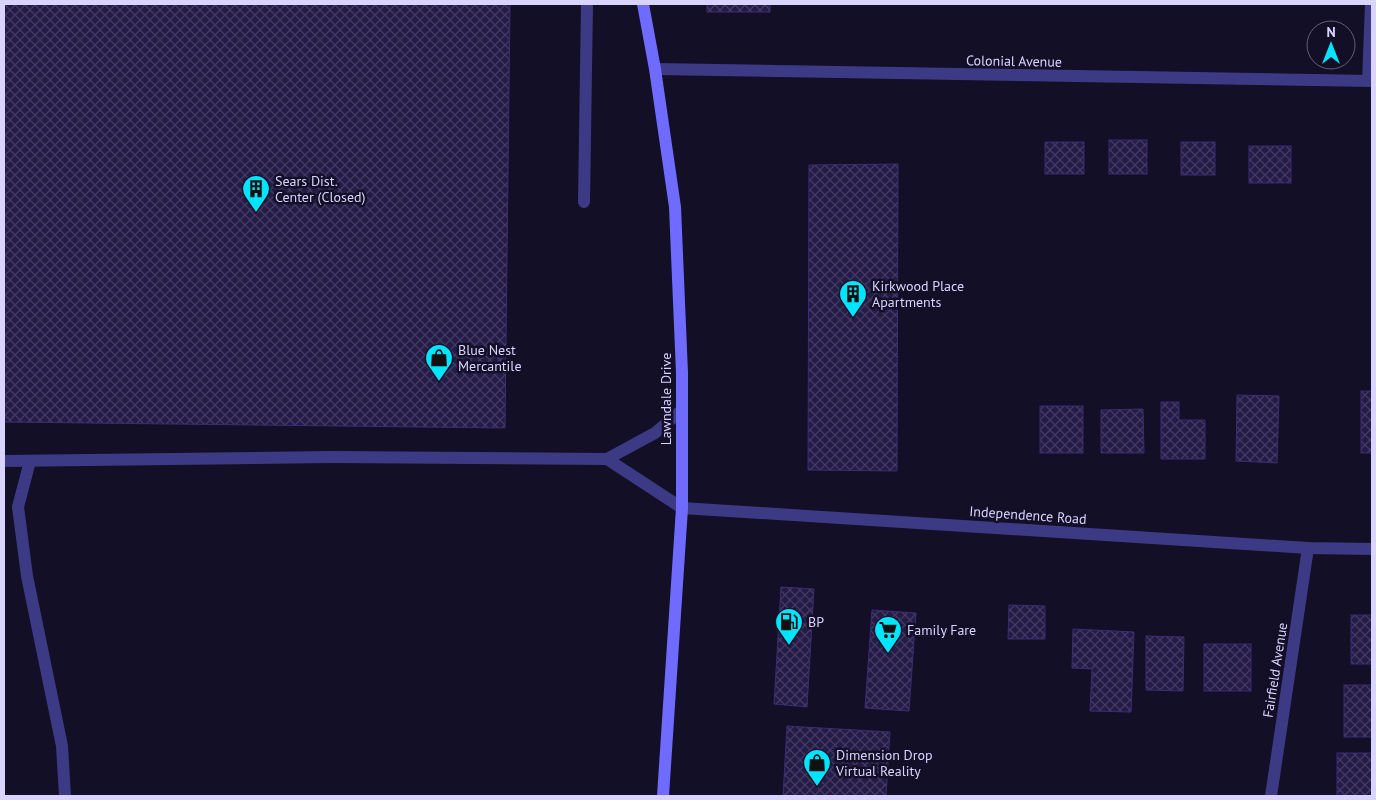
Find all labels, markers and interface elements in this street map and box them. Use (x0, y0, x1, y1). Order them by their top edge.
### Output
north arrow (1306, 20, 1356, 70)
text: N (1326, 23, 1336, 41)
street label: Colonial Avenue (966, 51, 1062, 71)
place label: Sears Dist. Center (Closed) (275, 172, 366, 206)
building icon: Sears Dist. Center (Closed) (241, 174, 271, 213)
place label: Kirkwood Place Apartments (872, 277, 964, 311)
building icon: Kirkwood Place Apartments (838, 279, 868, 318)
place label: Blue Nest Mercantile (458, 341, 522, 375)
shop icon: Blue Nest Mercantile (424, 343, 454, 382)
street label: Lawndale Drive (657, 353, 675, 445)
street label: Independence Road (969, 502, 1087, 528)
fuel station icon: BP (774, 607, 804, 646)
place label: BP (808, 613, 824, 631)
supermarket icon: Family Fare (873, 615, 903, 654)
place label: Family Fare (907, 621, 976, 639)
street label: Fairfield Avenue (1259, 621, 1291, 719)
place label: Dimension Drop Virtual Reality (835, 746, 933, 780)
shop icon: Dimension Drop Virtual Reality (802, 748, 832, 787)

